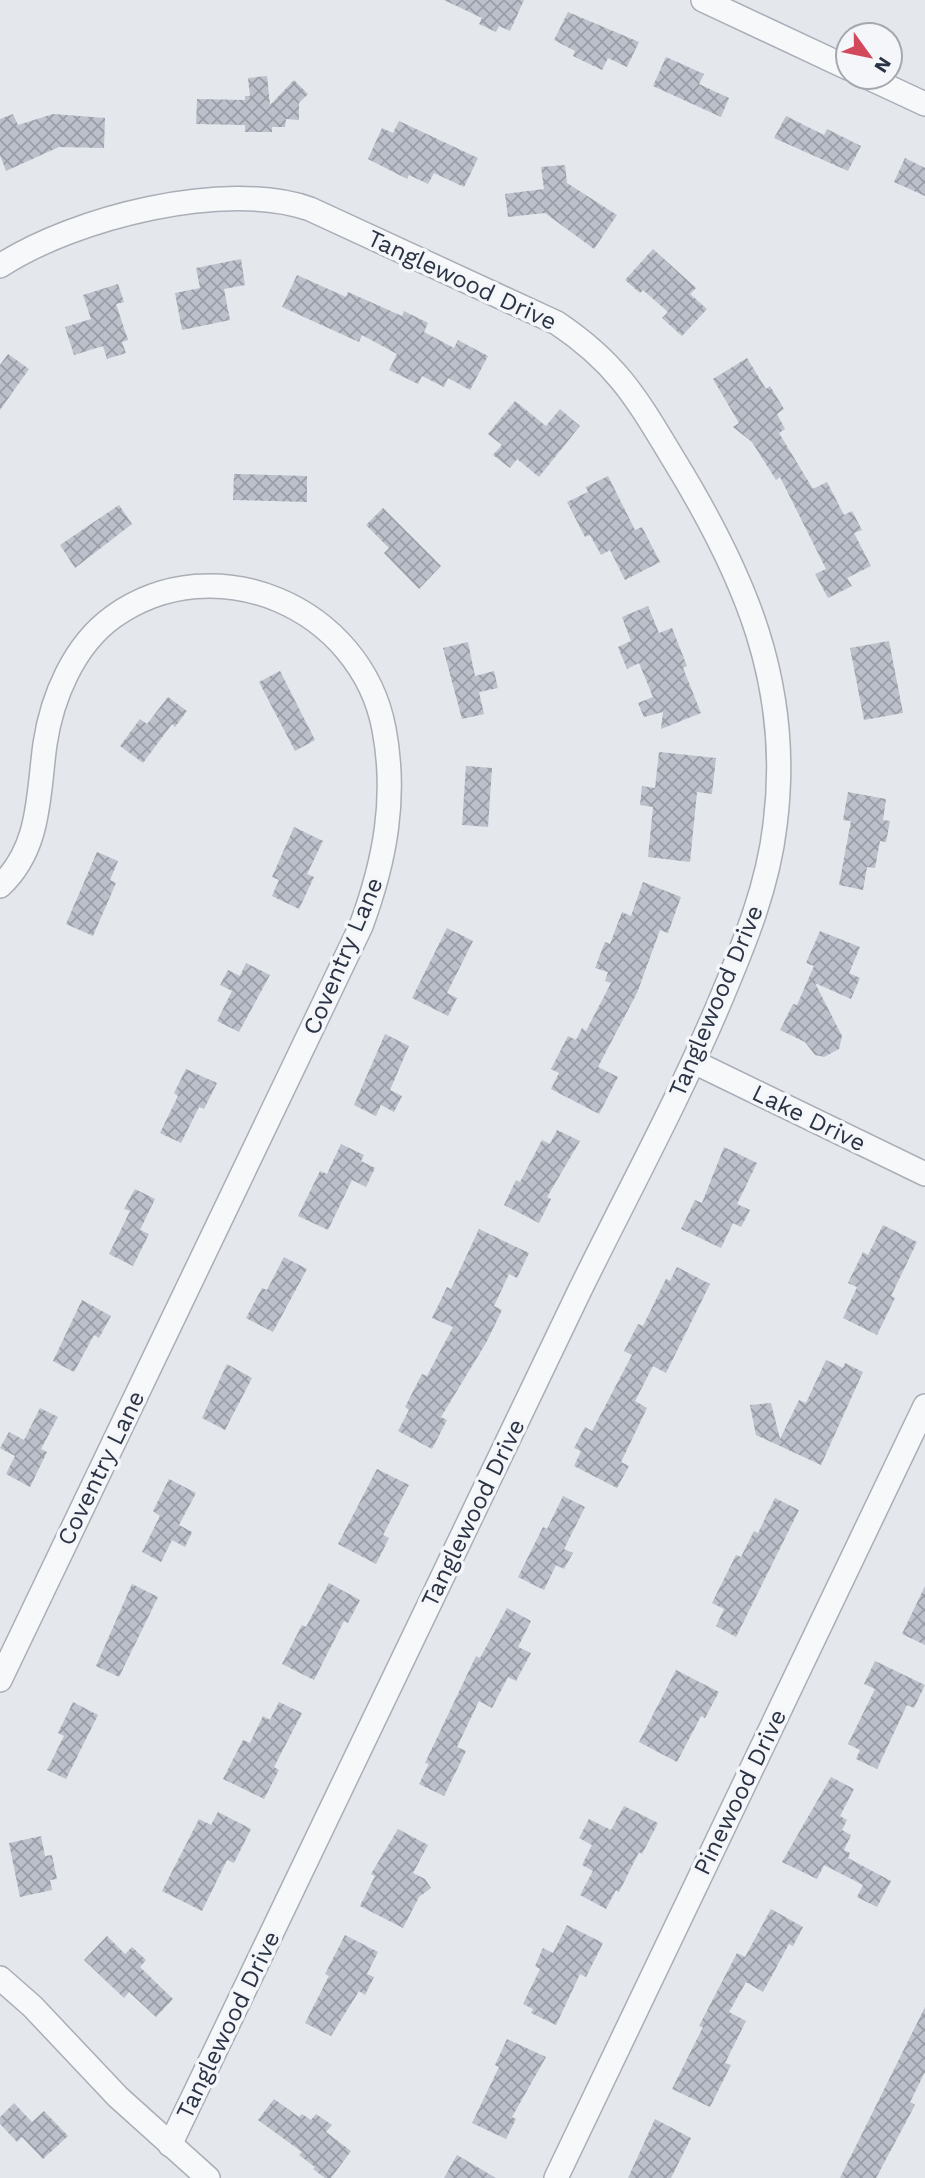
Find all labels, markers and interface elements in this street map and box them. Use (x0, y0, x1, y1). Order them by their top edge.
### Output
north arrow (834, 21, 904, 91)
text: N (869, 53, 896, 77)
street label: Tanglewood Drive (363, 224, 561, 336)
street label: Coventry Lane (297, 873, 389, 1039)
street label: Tanglewood Drive (663, 901, 769, 1101)
street label: Lake Drive (748, 1078, 870, 1158)
street label: Coventry Lane (52, 1386, 150, 1550)
street label: Tanglewood Drive (415, 1414, 531, 1612)
street label: Pinewood Drive (688, 1705, 792, 1879)
street label: Tanglewood Drive (170, 1926, 286, 2124)

